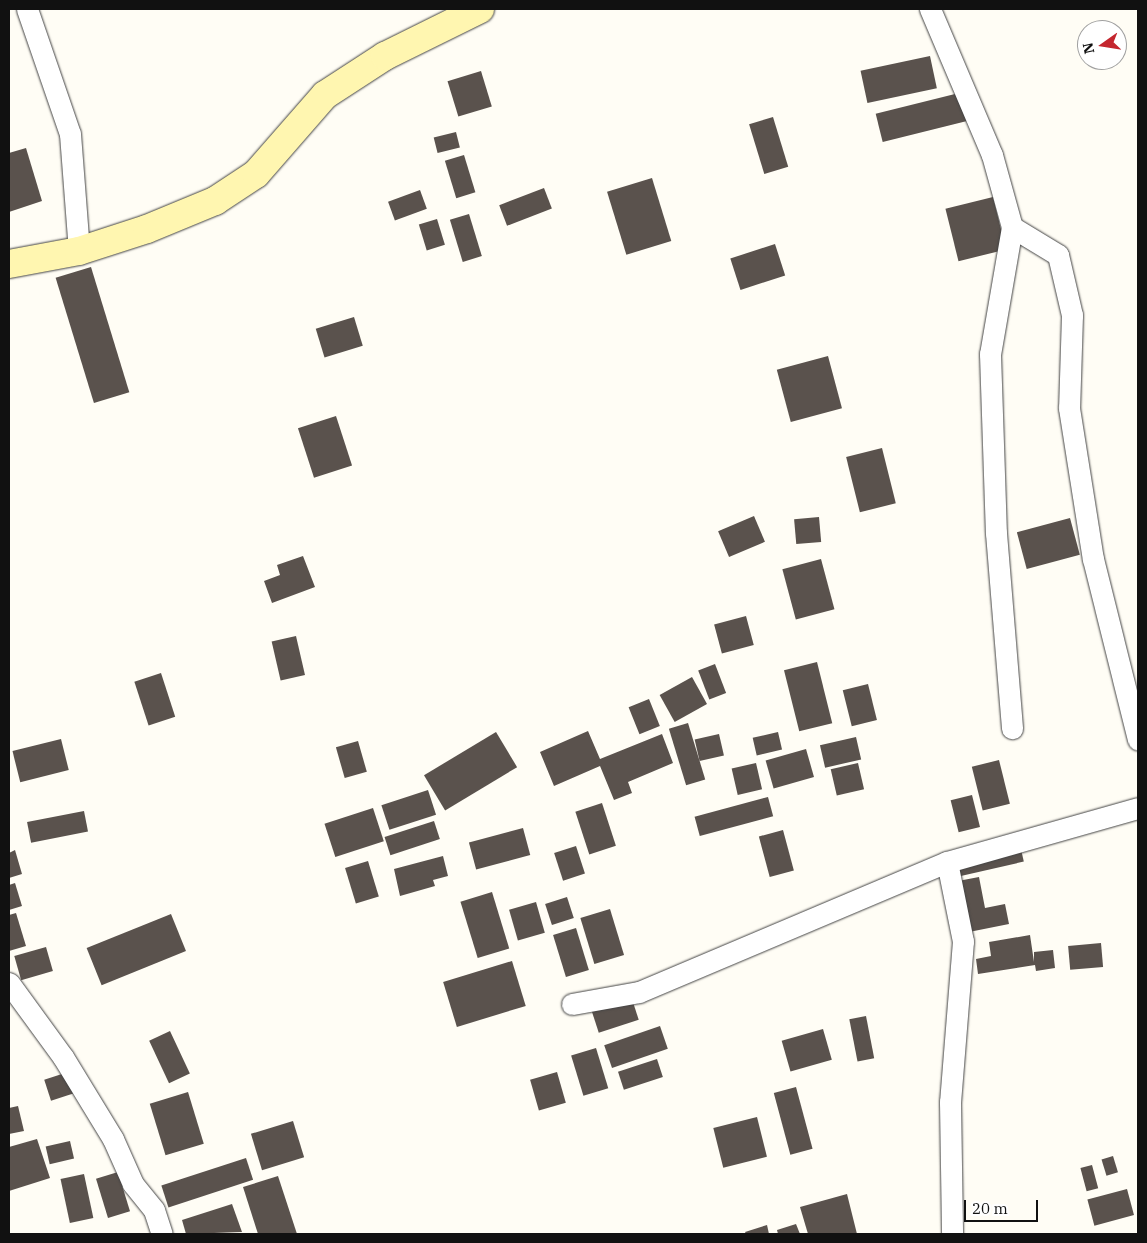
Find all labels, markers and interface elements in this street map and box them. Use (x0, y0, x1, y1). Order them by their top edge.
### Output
north arrow (1077, 20, 1127, 70)
text: N (1078, 41, 1098, 56)
scale bar (967, 1190, 1041, 1222)
text: 20 m (972, 1199, 1008, 1218)

